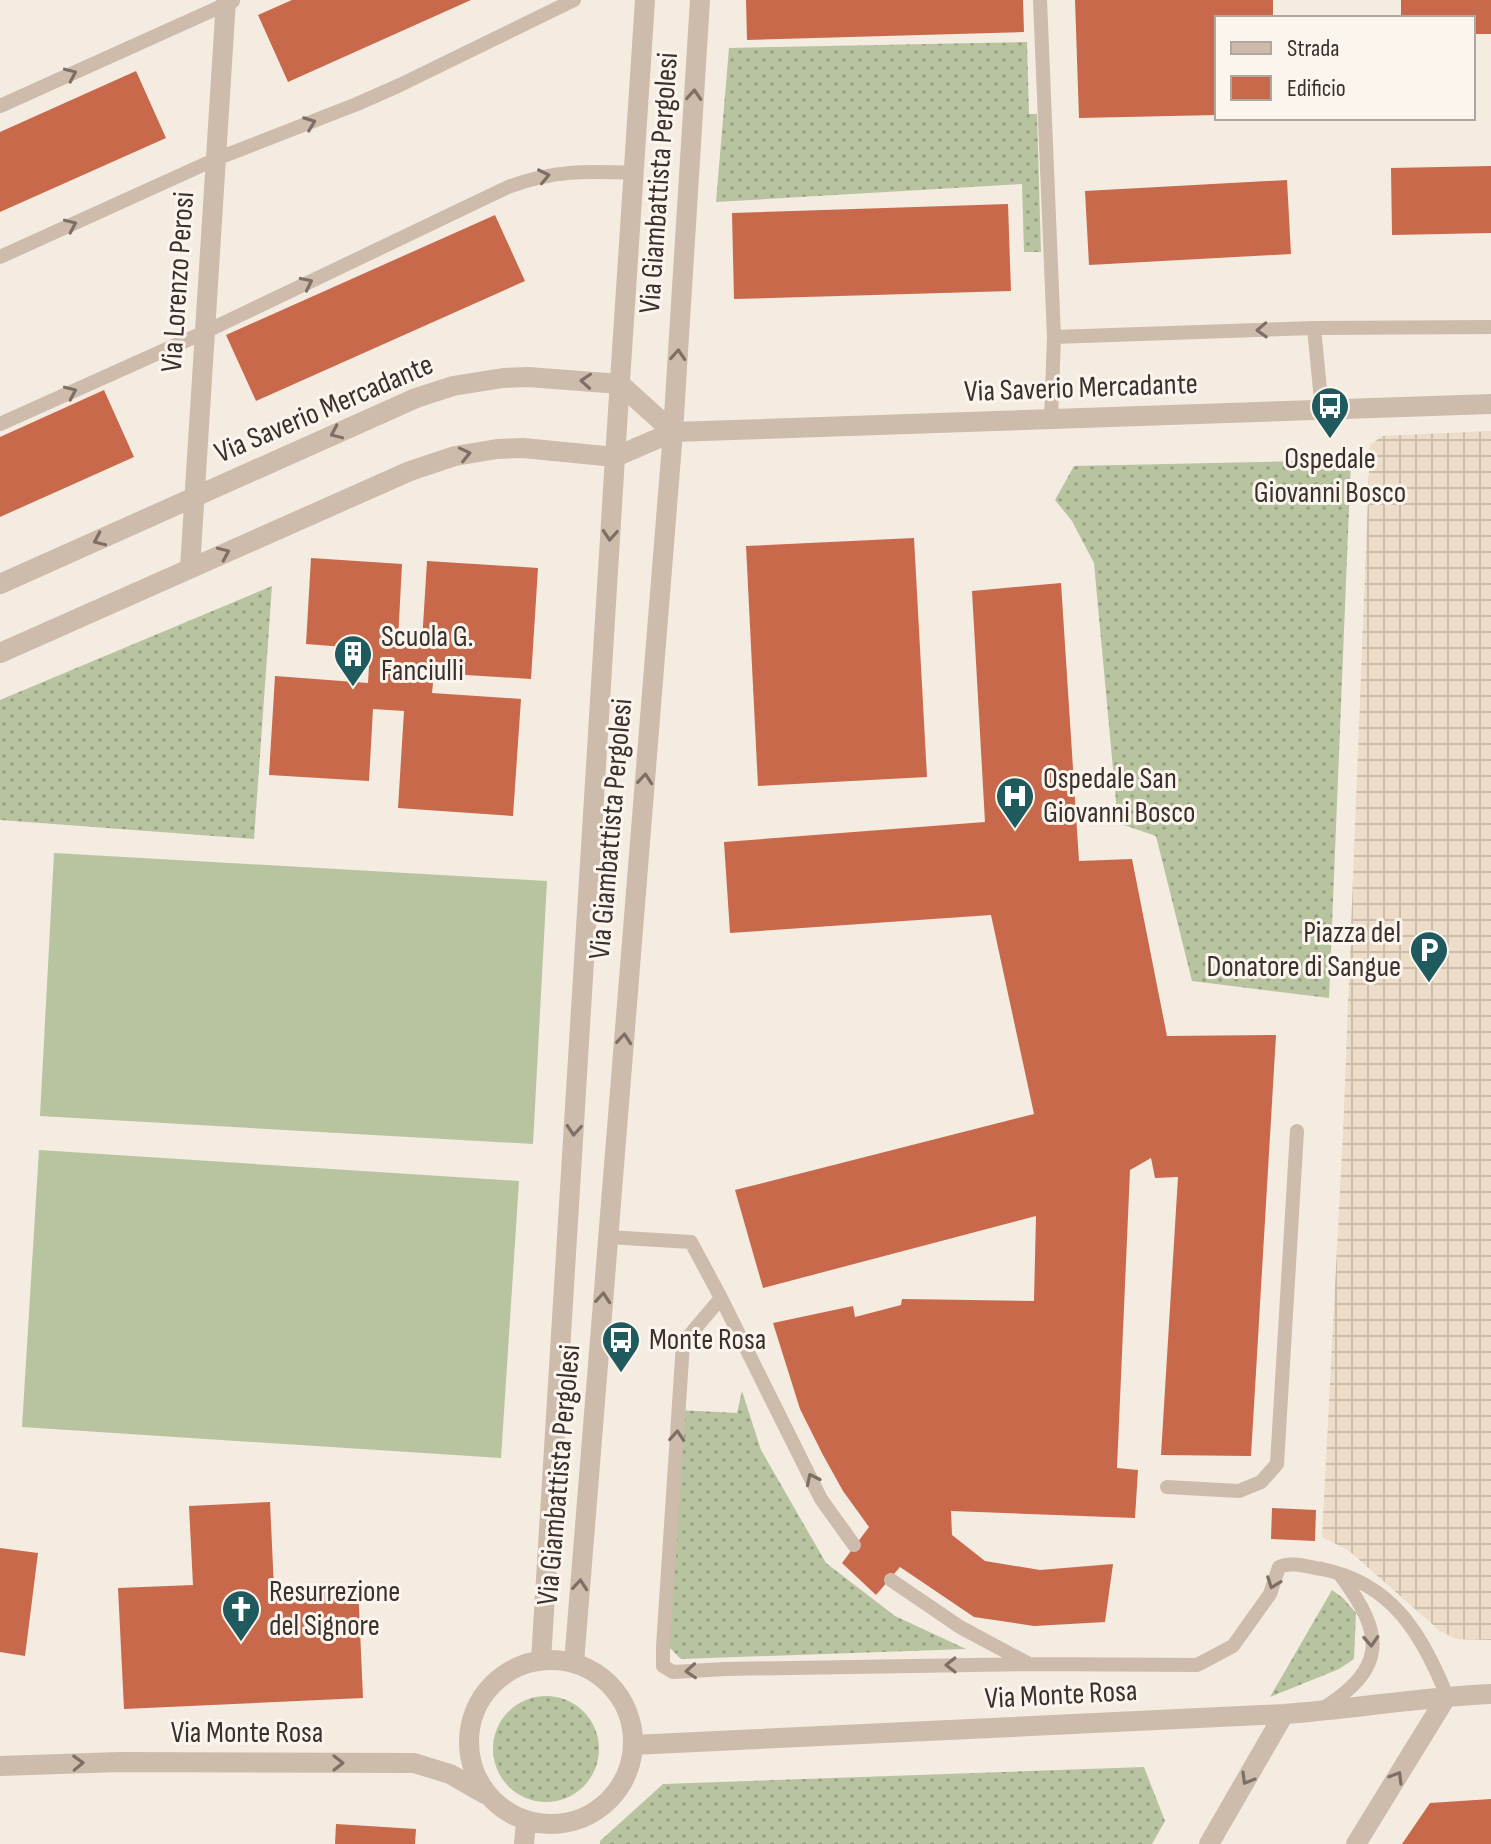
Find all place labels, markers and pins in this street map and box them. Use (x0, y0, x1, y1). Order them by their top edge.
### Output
bus stop icon: Ospedale Giovanni Bosco (1309, 385, 1351, 440)
place label: Ospedale Giovanni Bosco (1254, 441, 1406, 511)
place label: Scuola G. Fanciulli (381, 619, 473, 689)
building icon: Scuola G. Fanciulli (332, 633, 374, 688)
place label: Ospedale San Giovanni Bosco (1043, 761, 1195, 831)
hospital icon: Ospedale San Giovanni Bosco (994, 775, 1036, 830)
place label: Piazza del Donatore di Sangue (1206, 915, 1401, 985)
parking icon: Piazza del Donatore di Sangue (1408, 929, 1450, 984)
bus stop icon: Monte Rosa (600, 1319, 642, 1374)
place label: Monte Rosa (649, 1322, 766, 1358)
place label: Resurrezione del Signore (269, 1574, 400, 1644)
church icon: Resurrezione del Signore (220, 1588, 262, 1643)

